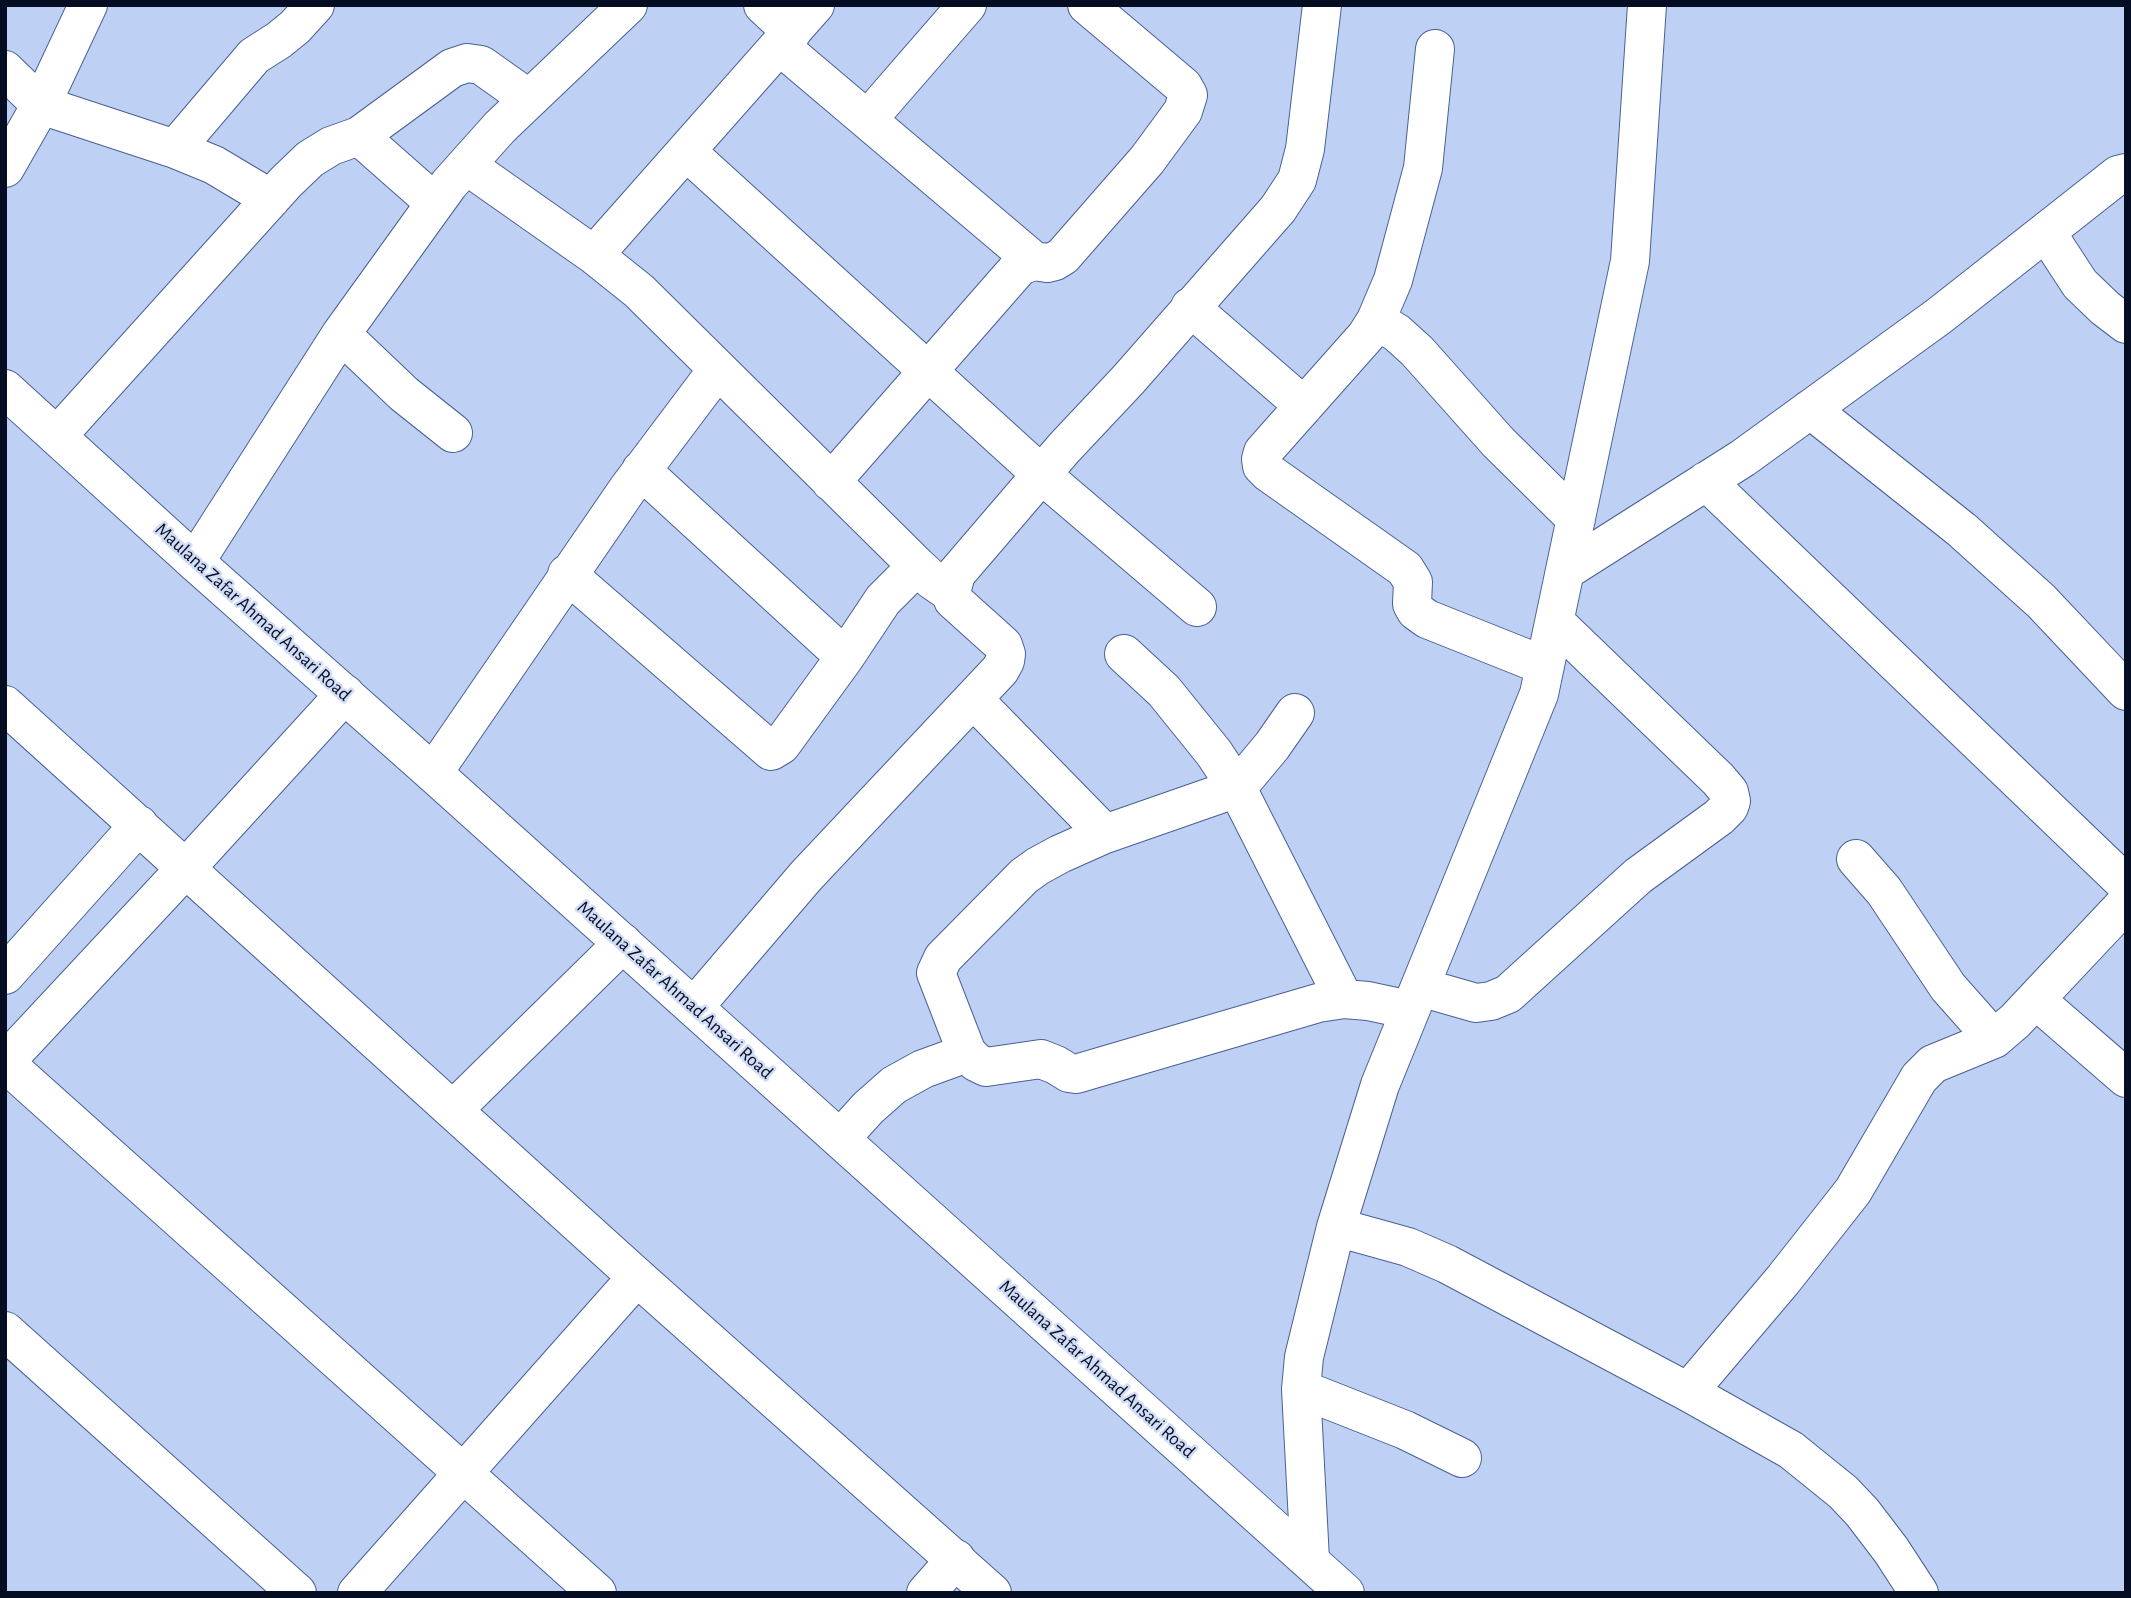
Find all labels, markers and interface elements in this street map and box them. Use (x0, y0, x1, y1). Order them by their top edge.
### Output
street label: Maulana Zafar Ahmad Ansari Road (150, 518, 356, 706)
street label: Maulana Zafar Ahmad Ansari Road (572, 896, 778, 1084)
street label: Maulana Zafar Ahmad Ansari Road (994, 1275, 1200, 1463)

